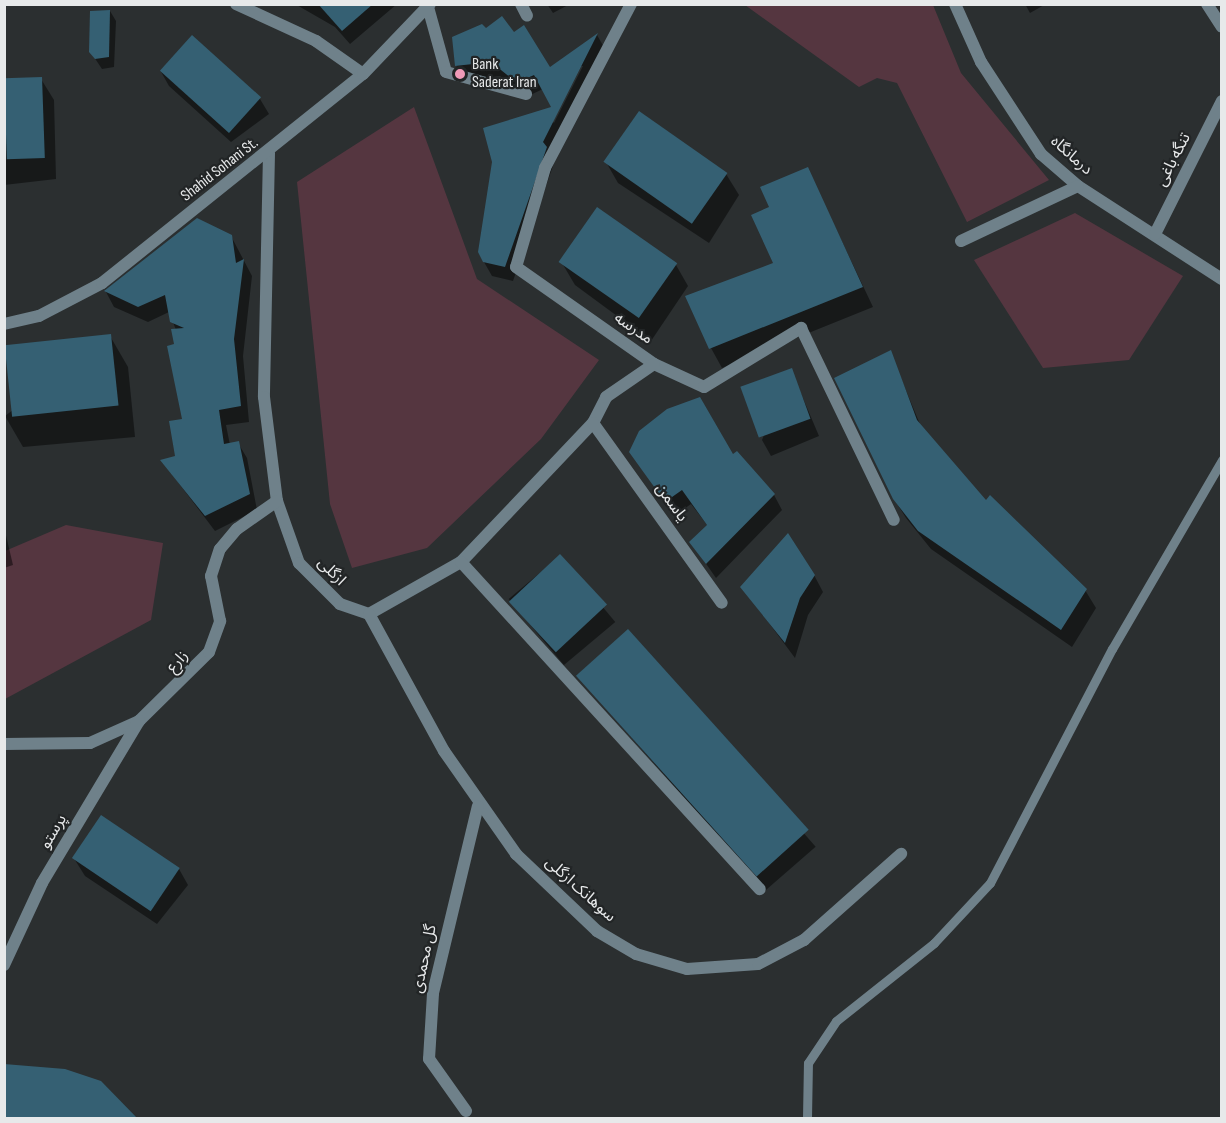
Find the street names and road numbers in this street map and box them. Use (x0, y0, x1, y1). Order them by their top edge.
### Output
street label: تنگه باغی (1152, 130, 1196, 190)
street label: درمانگاه (1046, 132, 1096, 180)
street label: Shahid Sohani St. (178, 134, 262, 206)
street label: مدرسه (610, 309, 656, 349)
street label: یاسمن (651, 480, 691, 526)
street label: ازگلی (313, 554, 349, 590)
street label: زارع (163, 647, 193, 677)
street label: پرستو (36, 811, 72, 853)
street label: سوهانک ازگلی (541, 853, 619, 927)
street label: گل محمدی (408, 923, 442, 995)

